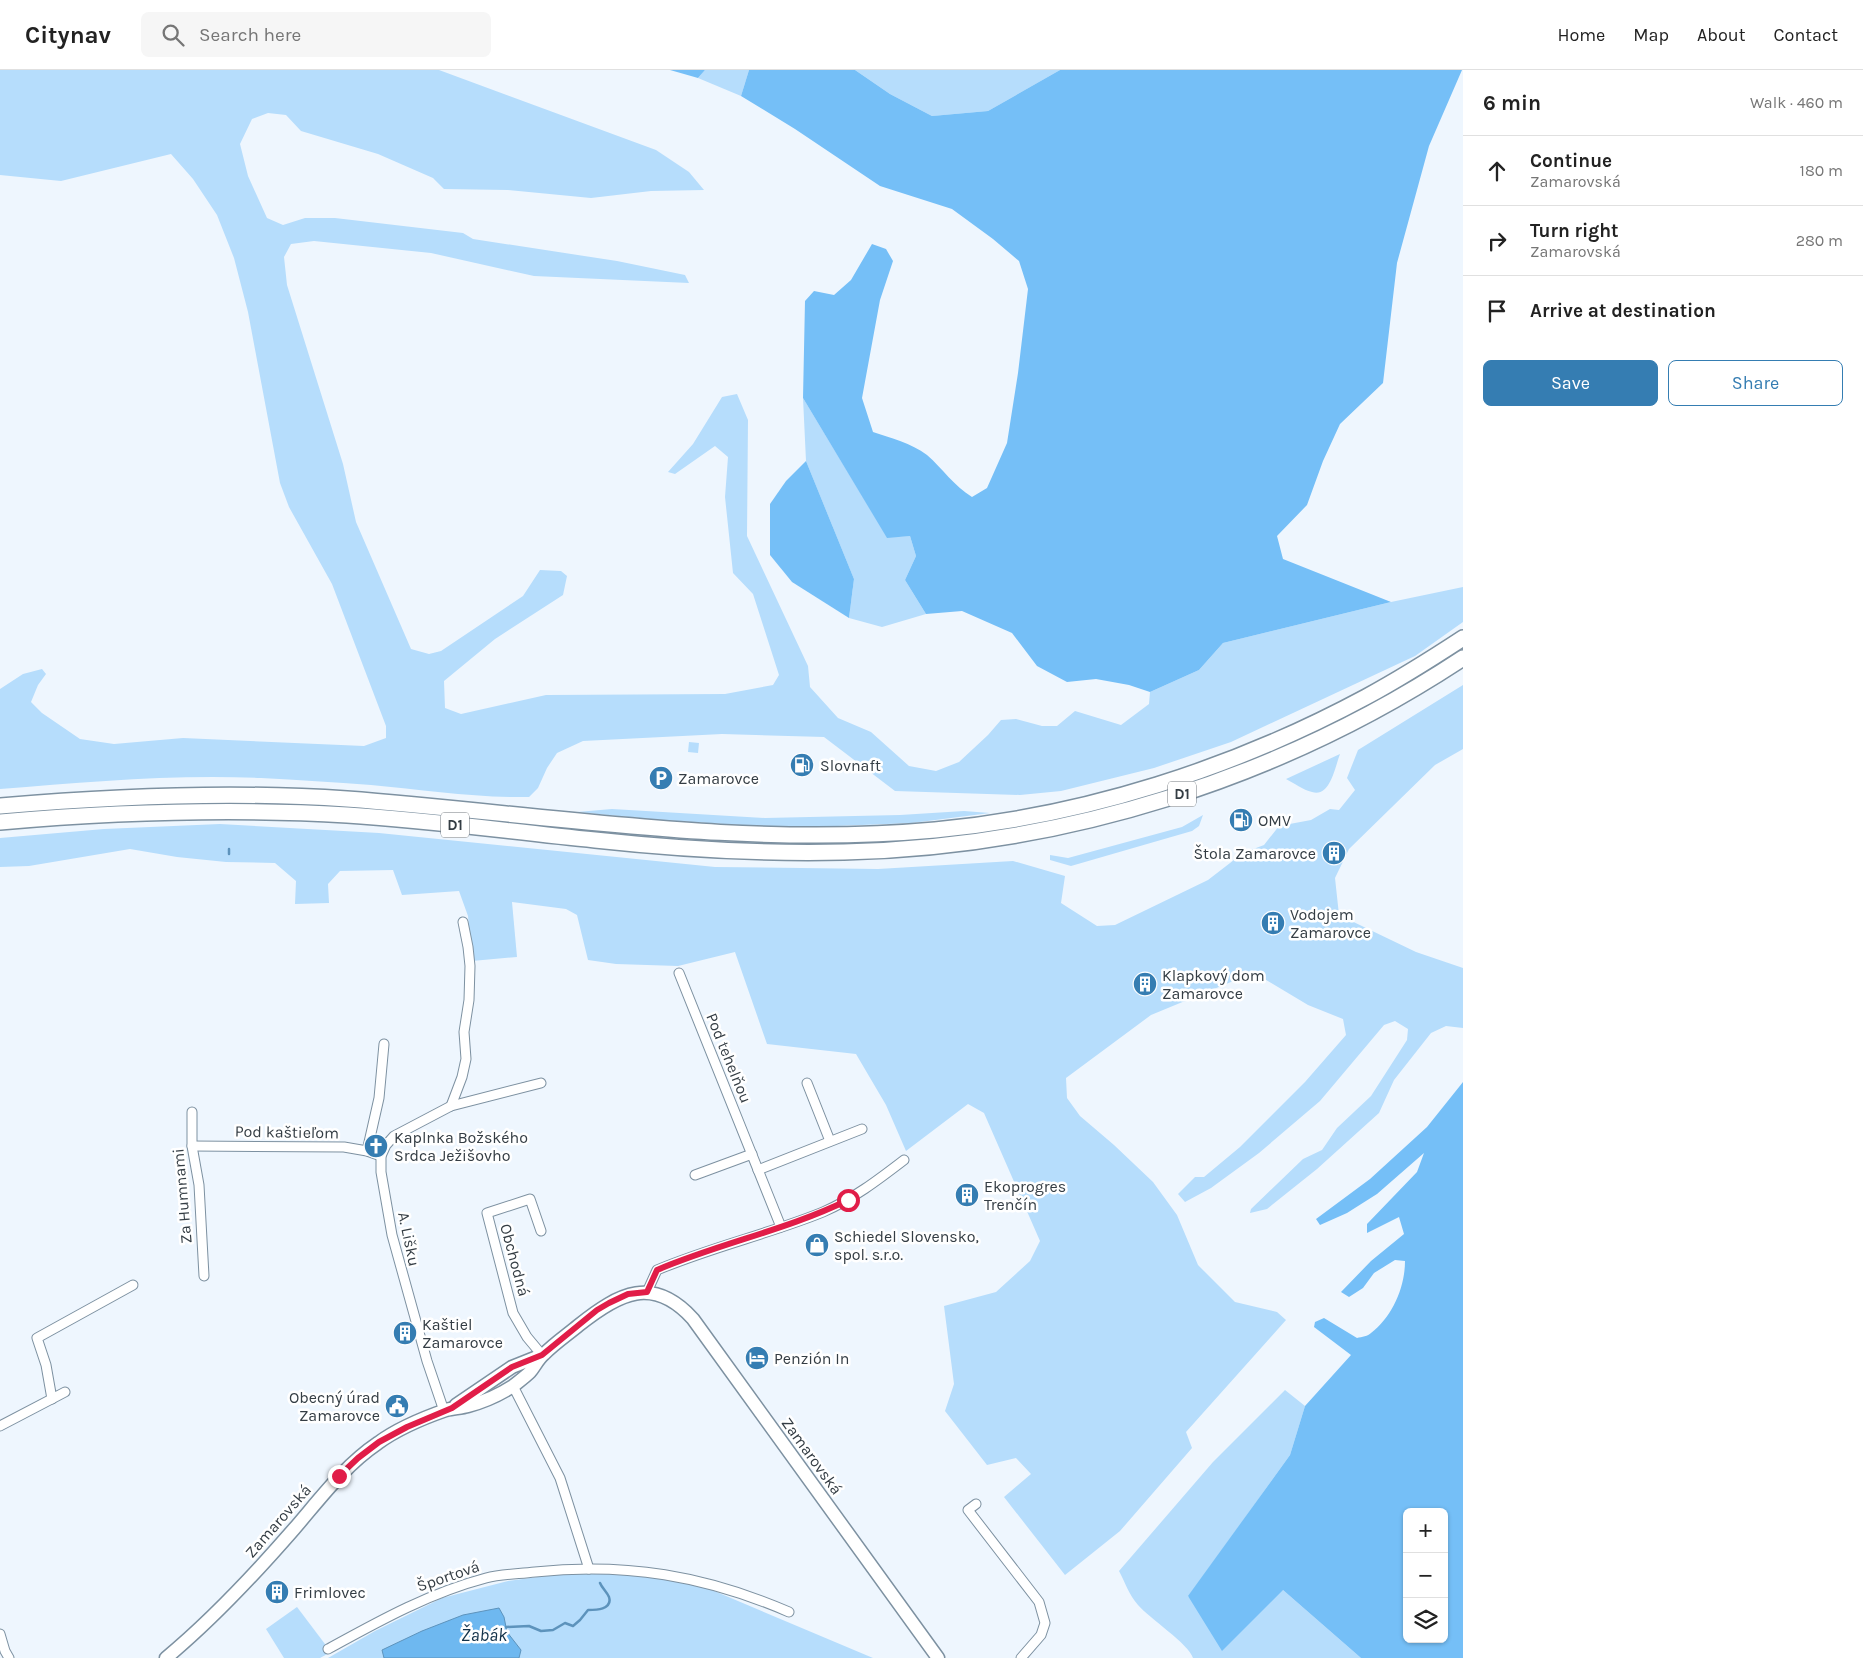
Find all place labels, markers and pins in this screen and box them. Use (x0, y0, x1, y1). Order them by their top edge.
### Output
fuel station icon: Slovnaft (789, 752, 815, 778)
place label: Slovnaft (820, 756, 881, 775)
parking icon: Zamarovce (648, 765, 674, 791)
place label: Zamarovce (678, 769, 759, 788)
fuel station icon: OMV (1228, 807, 1254, 833)
place label: OMV (1258, 811, 1291, 830)
building icon: Štola Zamarovce (1321, 840, 1347, 866)
place label: Štola Zamarovce (1193, 844, 1316, 863)
place label: Vodojem Zamarovce (1290, 905, 1371, 942)
building icon: Vodojem Zamarovce (1260, 910, 1286, 936)
place label: Klapkový dom Zamarovce (1162, 966, 1265, 1003)
building icon: Klapkový dom Zamarovce (1132, 971, 1158, 997)
place label: Kaplnka Božského Srdca Ježišovho (394, 1128, 528, 1165)
church icon: Kaplnka Božského Srdca Ježišovho (363, 1133, 389, 1159)
place label: Ekoprogres Trenčín (984, 1177, 1066, 1214)
building icon: Ekoprogres Trenčín (954, 1182, 980, 1208)
place label: Schiedel Slovensko, spol. s.r.o. (834, 1227, 979, 1264)
shop icon: Schiedel Slovensko, spol. s.r.o. (804, 1232, 830, 1258)
place label: Kaštiel Zamarovce (422, 1315, 503, 1352)
building icon: Kaštiel Zamarovce (392, 1320, 418, 1346)
hotel icon: Penzión In (744, 1345, 770, 1371)
place label: Penzión In (774, 1349, 849, 1368)
place label: Obecný úrad Zamarovce (289, 1388, 380, 1425)
public building icon: Obecný úrad Zamarovce (384, 1393, 410, 1419)
building icon: Frimlovec (264, 1579, 290, 1605)
place label: Frimlovec (294, 1583, 366, 1602)

